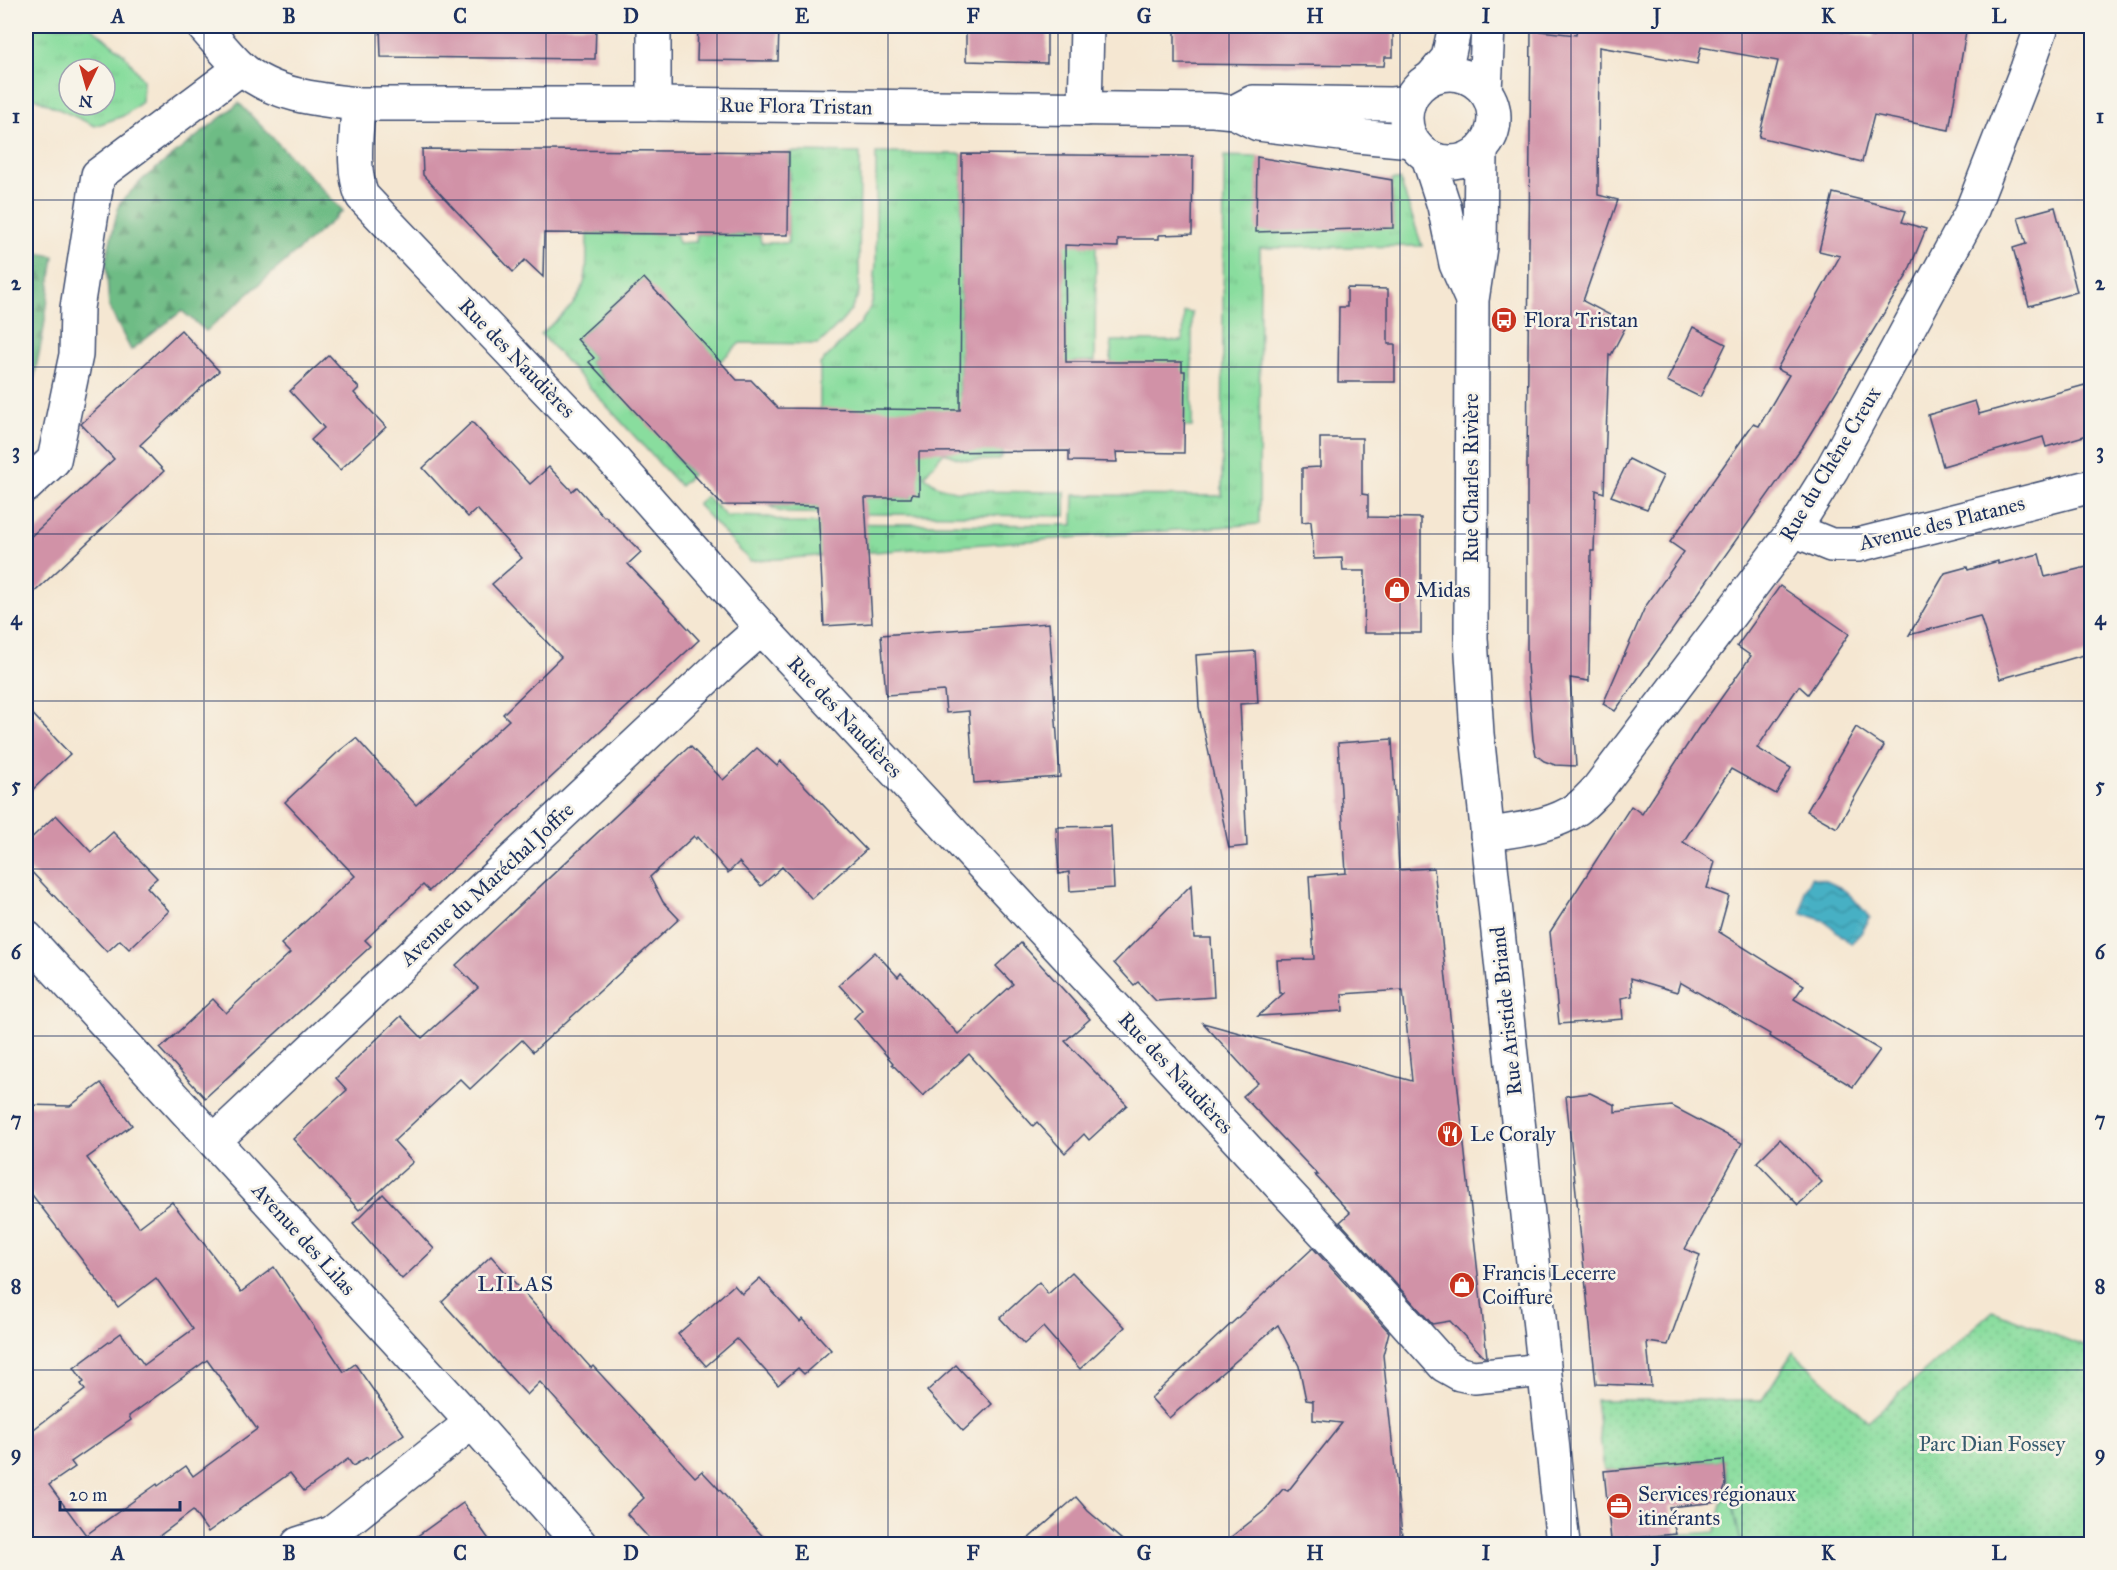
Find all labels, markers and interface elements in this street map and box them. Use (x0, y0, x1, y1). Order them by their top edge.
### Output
text: A (109, 4, 125, 28)
text: B (282, 4, 296, 28)
text: C (453, 4, 467, 28)
text: D (623, 4, 639, 28)
text: E (795, 4, 810, 28)
text: F (966, 4, 980, 28)
text: G (1137, 4, 1152, 28)
text: H (1306, 4, 1324, 28)
text: I (1482, 4, 1491, 28)
text: J (1650, 4, 1662, 30)
text: K (1821, 4, 1836, 28)
text: L (1992, 4, 2007, 28)
north arrow (57, 57, 117, 117)
text: N (78, 91, 93, 112)
street label: Rue Flora Tristan (719, 92, 873, 120)
text: 1 (12, 104, 20, 128)
text: 1 (2096, 104, 2104, 128)
text: 2 (11, 271, 22, 295)
text: 2 (2095, 271, 2106, 295)
street label: Rue des Naudières (453, 292, 581, 424)
bus stop icon: Flora Tristan (1489, 305, 1519, 335)
place label: Flora Tristan (1524, 307, 1638, 333)
street label: Rue du Chêne Creux (1774, 381, 1887, 546)
street label: Rue Charles Rivière (1458, 393, 1484, 563)
text: 3 (12, 439, 20, 464)
text: 3 (2096, 439, 2104, 464)
street label: Avenue des Platanes (1856, 490, 2027, 556)
shop icon: Midas (1382, 575, 1412, 605)
place label: Midas (1416, 577, 1470, 603)
text: 4 (10, 606, 22, 631)
text: 4 (2094, 606, 2106, 631)
street label: Rue des Naudières (782, 651, 908, 783)
text: 5 (11, 773, 21, 797)
text: 5 (2095, 773, 2105, 797)
street label: Avenue du Maréchal Joffre (394, 796, 580, 972)
street label: Rue Aristide Briand (1484, 925, 1528, 1097)
text: 6 (11, 940, 23, 964)
text: 6 (2095, 940, 2107, 964)
street label: Rue des Naudières (1113, 1007, 1239, 1139)
text: 7 (11, 1107, 22, 1131)
text: 7 (2095, 1107, 2106, 1131)
restaurant icon: Le Coraly (1435, 1119, 1465, 1149)
place label: Le Coraly (1470, 1121, 1557, 1147)
street label: Avenue des Lilas (246, 1177, 361, 1301)
place label: Francis Lecerre Coiffure (1482, 1260, 1617, 1310)
district label: LILAS (477, 1270, 555, 1297)
shop icon: Francis Lecerre Coiffure (1447, 1270, 1477, 1300)
text: 8 (11, 1274, 21, 1298)
text: 8 (2095, 1274, 2105, 1298)
park label: Parc Dian Fossey (1919, 1431, 2066, 1457)
text: 9 (11, 1441, 21, 1466)
text: 9 (2095, 1441, 2105, 1466)
scale bar (60, 1474, 180, 1512)
place label: Services régionaux itinérants (1638, 1481, 1797, 1531)
text: 20 m (69, 1484, 107, 1506)
office icon: Services régionaux itinérants (1604, 1491, 1634, 1521)
text: A (109, 1541, 125, 1565)
text: B (282, 1541, 296, 1565)
text: C (453, 1541, 467, 1565)
text: D (623, 1541, 639, 1565)
text: E (795, 1541, 810, 1565)
text: F (966, 1541, 980, 1565)
text: G (1137, 1541, 1152, 1565)
text: H (1306, 1541, 1324, 1565)
text: I (1482, 1541, 1491, 1565)
text: J (1650, 1541, 1662, 1567)
text: K (1821, 1541, 1836, 1565)
text: L (1992, 1541, 2007, 1565)

